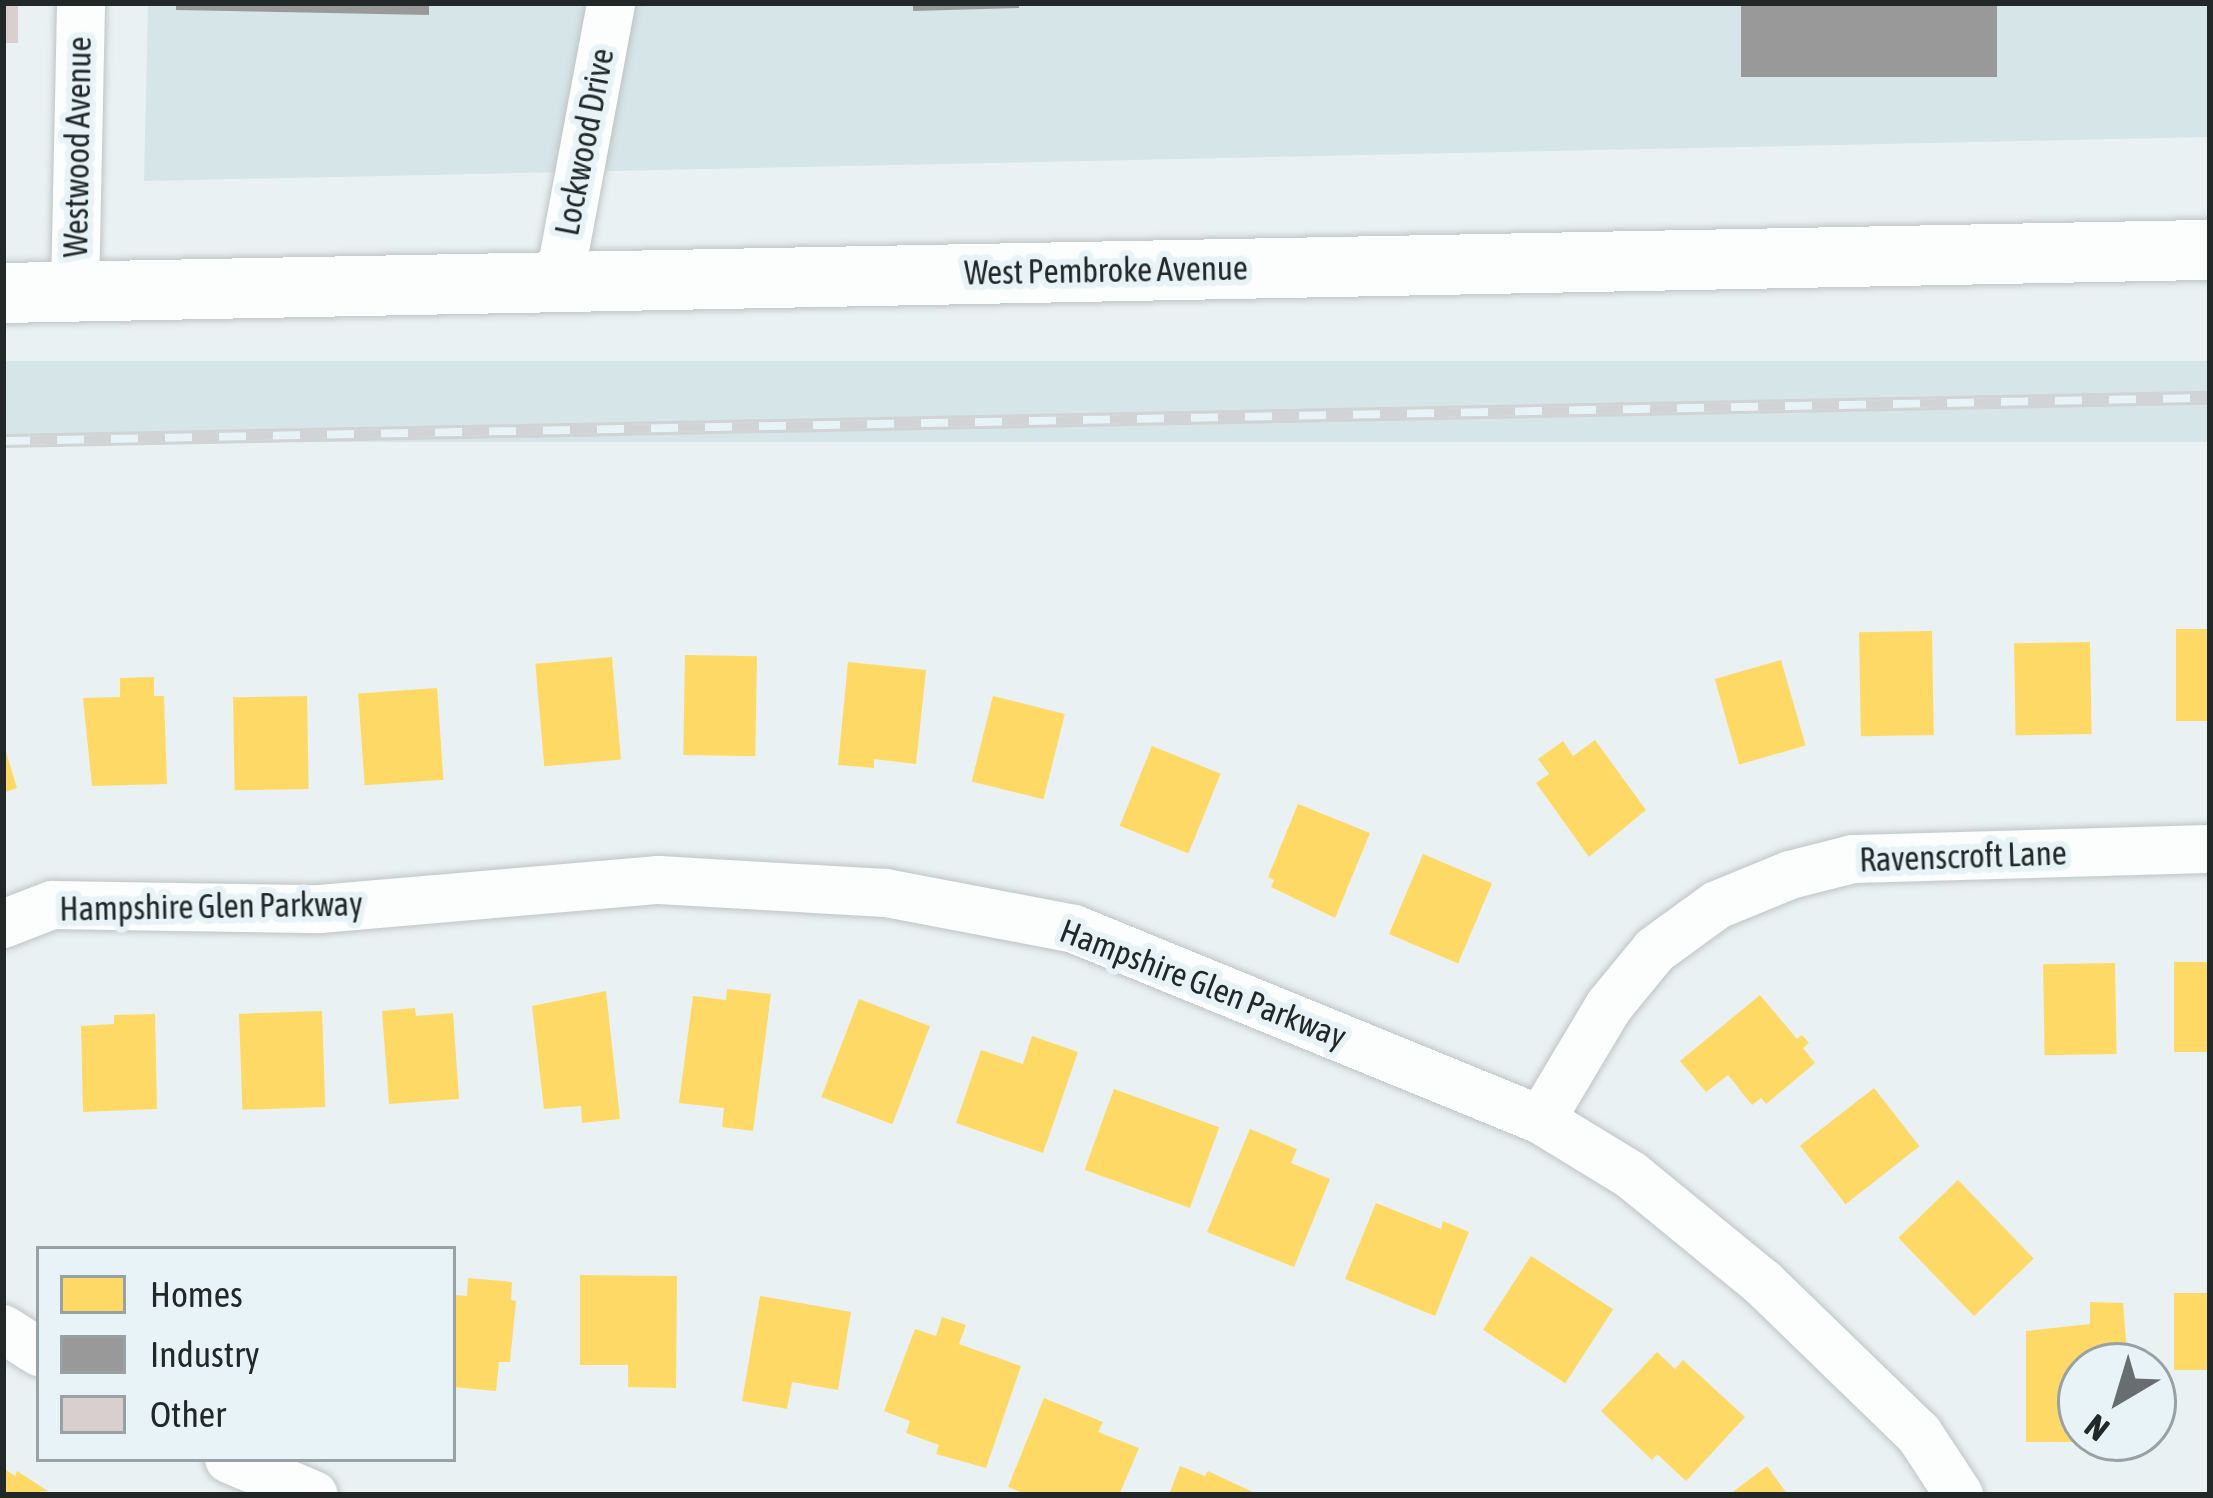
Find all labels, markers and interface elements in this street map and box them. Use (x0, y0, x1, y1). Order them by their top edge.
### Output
street label: Westwood Avenue (56, 36, 100, 258)
street label: Lockwood Drive (547, 45, 623, 239)
street label: West Pembroke Avenue (964, 249, 1248, 293)
street label: Ravenscroft Lane (1859, 834, 2067, 880)
street label: Hampshire Glen Parkway (59, 885, 363, 929)
street label: Hampshire Glen Parkway (1054, 911, 1352, 1057)
legend (36, 1246, 456, 1462)
text: Homes (150, 1273, 243, 1315)
text: Industry (150, 1333, 260, 1375)
north arrow (2057, 1342, 2177, 1462)
text: Other (150, 1393, 226, 1435)
text: N (2077, 1407, 2116, 1449)

